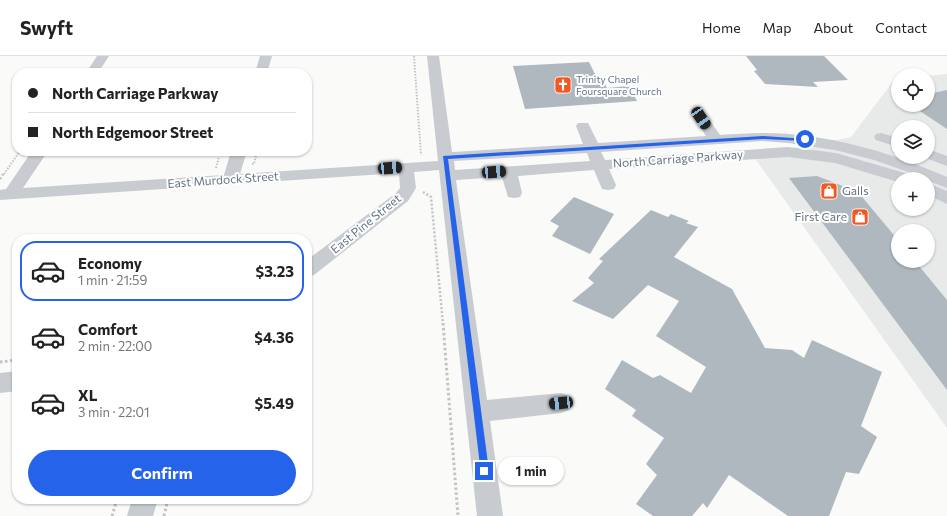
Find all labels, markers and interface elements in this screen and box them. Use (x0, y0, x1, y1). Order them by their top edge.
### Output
text: Swyft (20, 16, 73, 39)
text: Home (702, 19, 741, 36)
text: Map (763, 19, 791, 36)
text: About (813, 19, 853, 36)
text: Contact (875, 19, 927, 36)
map controls (891, 68, 935, 268)
button: locate (891, 68, 935, 112)
place label: Trinity Chapel Foursquare Church (576, 73, 662, 97)
church icon: Trinity Chapel Foursquare Church (553, 75, 573, 95)
text: North Carriage Parkway (52, 84, 218, 102)
car (689, 105, 713, 131)
button: layers (891, 120, 935, 164)
text: North Edgemoor Street (52, 123, 213, 141)
route start (796, 130, 814, 148)
street label: North Carriage Parkway (612, 146, 744, 170)
car (378, 161, 402, 175)
car (482, 165, 506, 179)
street label: East Murdock Street (167, 168, 279, 190)
button: + (891, 172, 935, 216)
shop icon: Galls (819, 181, 839, 201)
place label: Galls (842, 183, 869, 197)
street label: East Pine Street (328, 191, 403, 256)
shop icon: First Care (850, 207, 870, 227)
place label: First Care (794, 209, 847, 223)
button: − (891, 224, 935, 268)
icon: car (30, 253, 66, 289)
text: Economy (78, 254, 142, 272)
text: $3.23 (256, 262, 294, 280)
text: 1 min · 21:59 (78, 272, 147, 288)
icon: car (30, 319, 66, 355)
text: Comfort (78, 320, 138, 338)
text: $4.36 (254, 328, 294, 346)
text: 2 min · 22:00 (78, 338, 152, 354)
icon: car (30, 385, 66, 421)
text: XL (78, 386, 97, 404)
text: $5.49 (255, 394, 294, 412)
car (548, 396, 574, 410)
text: 3 min · 22:01 (78, 404, 150, 420)
button: Confirm (28, 450, 296, 496)
callout: 1 min (498, 457, 564, 485)
route end (475, 462, 493, 480)
text: 1 min (516, 463, 546, 479)

